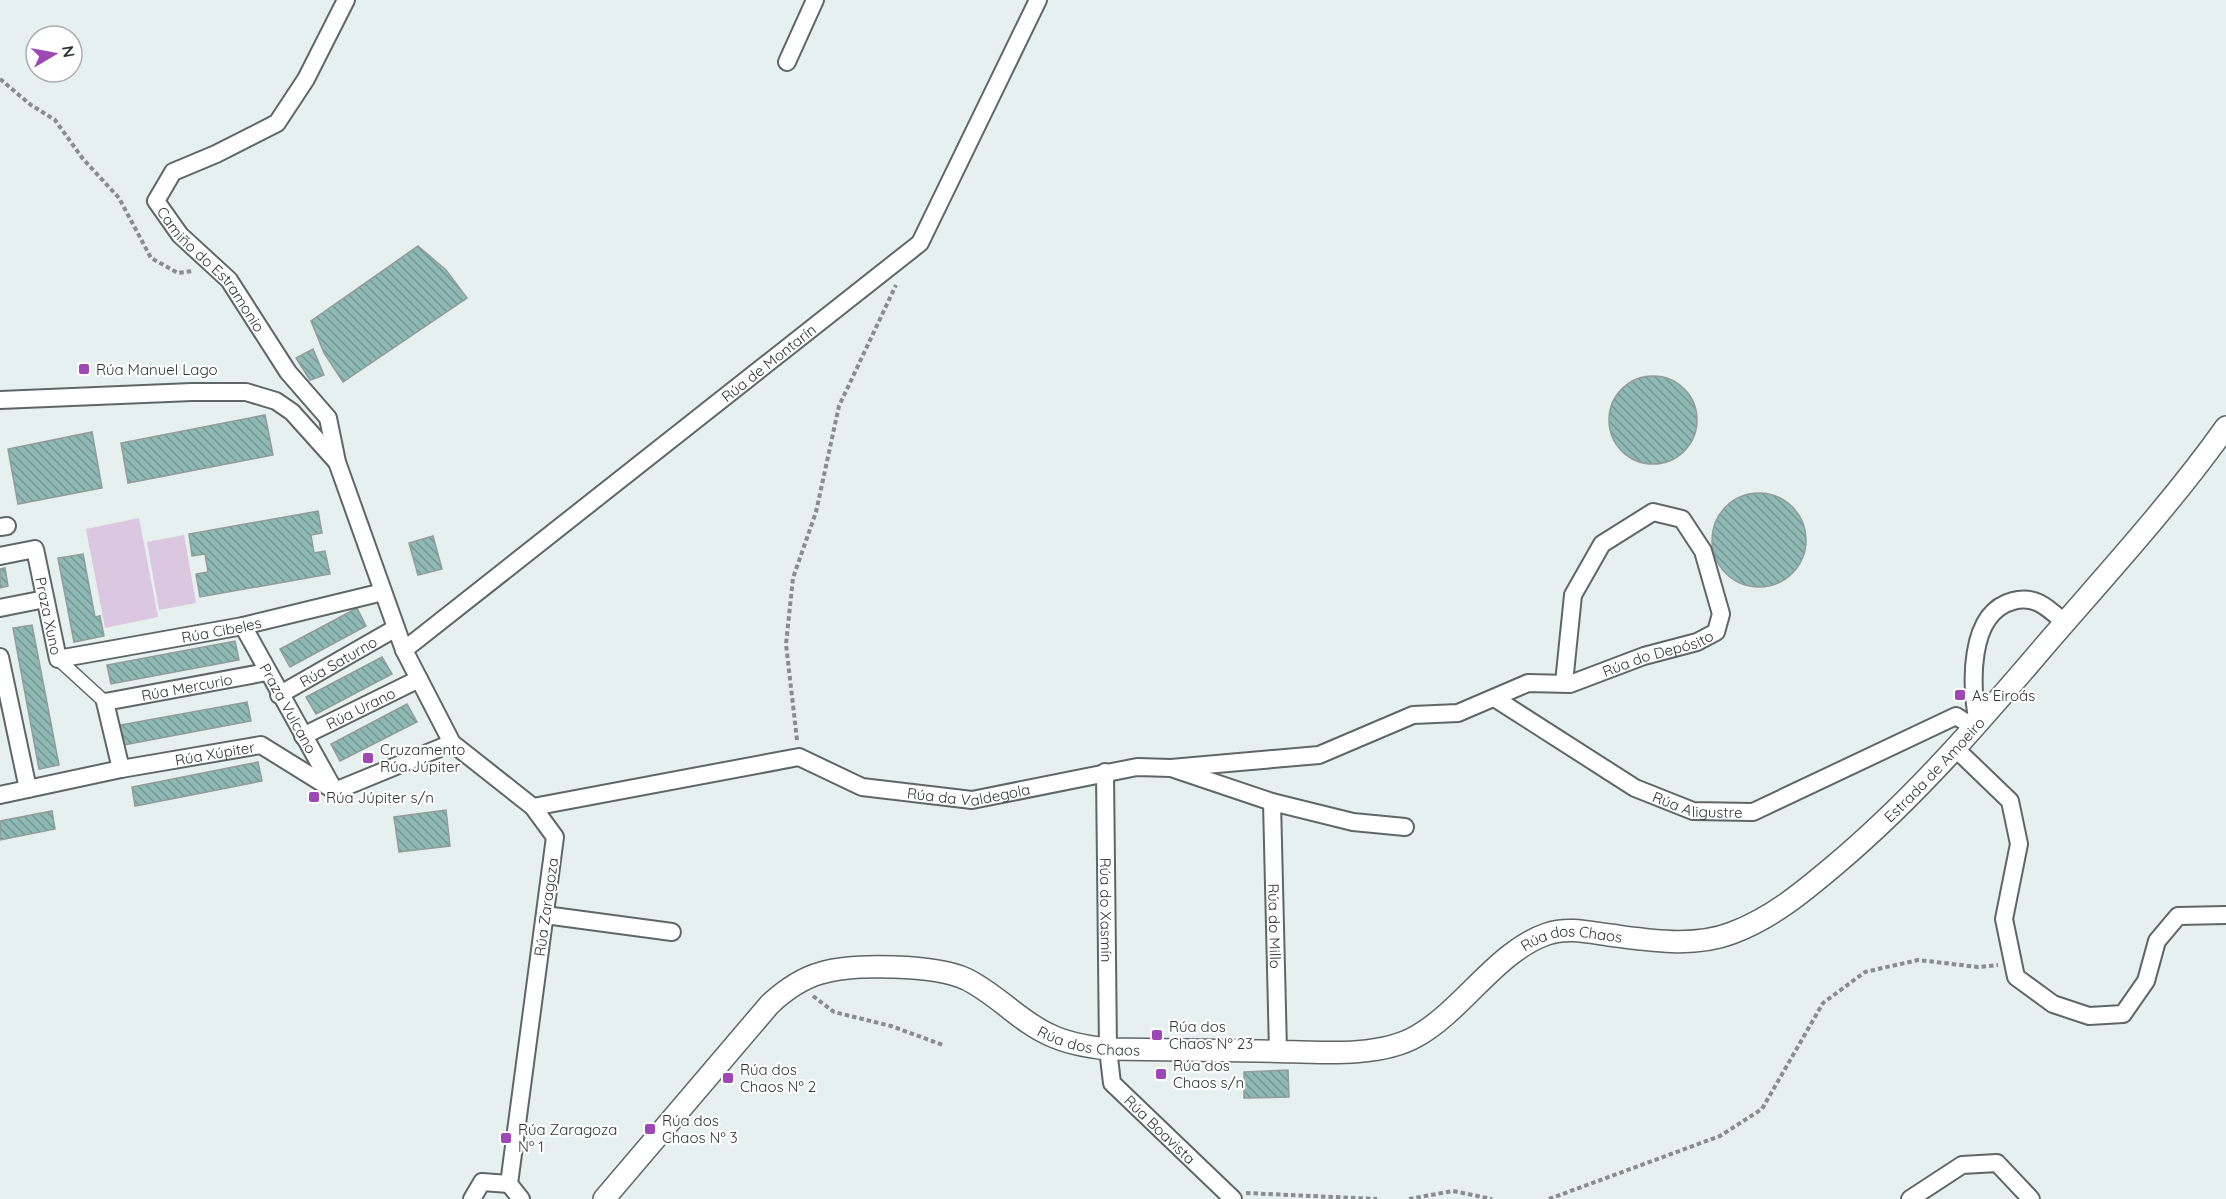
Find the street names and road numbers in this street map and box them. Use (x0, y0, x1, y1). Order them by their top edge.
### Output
street label: Camiño do Estramonio (153, 203, 269, 335)
street label: Rúa de Montarín (717, 319, 819, 406)
street label: Praza Xuno (32, 575, 66, 657)
street label: Rúa Cibeles (180, 612, 263, 646)
street label: Rúa do Depósito (1600, 626, 1716, 680)
street label: Rúa Saturno (296, 632, 380, 691)
street label: Praza Vulcano (256, 660, 321, 757)
street label: Rúa Mercurio (140, 669, 234, 705)
street label: Rúa Urano (323, 683, 398, 733)
street label: Estrada de Amoeiro (1880, 713, 1988, 826)
street label: Rúa Xúpiter (173, 737, 256, 769)
street label: Rúa da Valdegola (906, 779, 1032, 810)
street label: Rúa Aligustre (1650, 787, 1743, 821)
street label: Rúa Zaragoza (530, 857, 562, 957)
street label: Rúa do Xasmín (1096, 858, 1117, 962)
street label: Rúa do Millo (1264, 883, 1286, 969)
street label: Rúa dos Chaos (1517, 921, 1623, 955)
street label: Rúa dos Chaos (1034, 1021, 1140, 1059)
street label: Rúa Boavista (1120, 1091, 1200, 1168)

